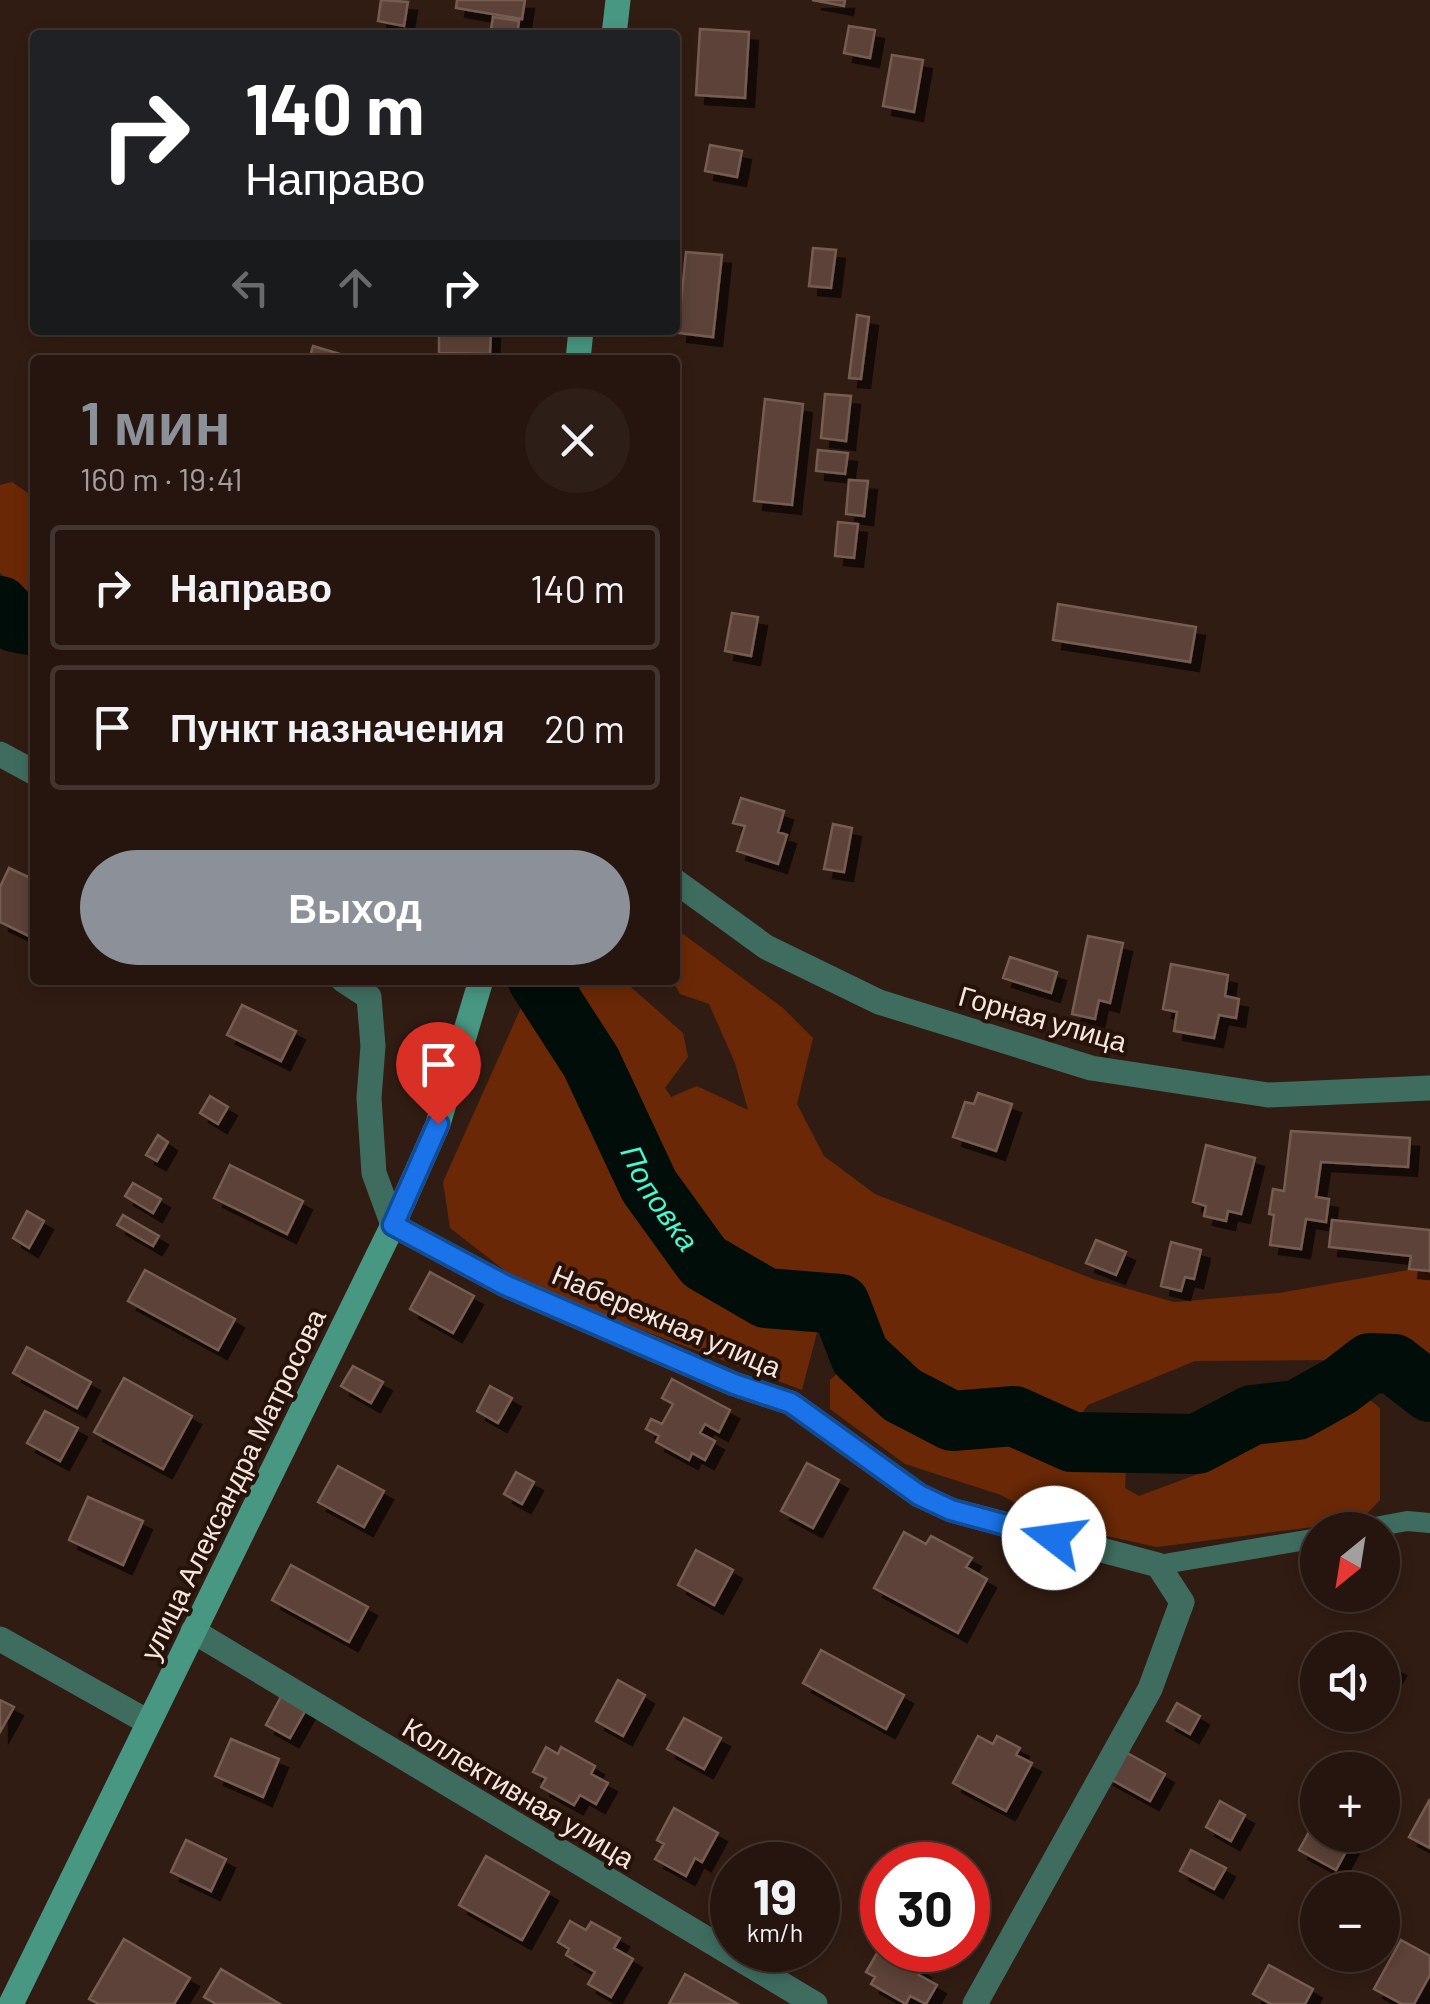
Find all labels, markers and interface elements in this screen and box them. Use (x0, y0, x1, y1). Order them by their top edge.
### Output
text: 140 m (245, 65, 424, 149)
icon: right (80, 70, 210, 200)
text: Направо (245, 150, 425, 204)
icon: left (223, 260, 278, 315)
icon: ahead (328, 260, 383, 315)
icon: right (433, 260, 488, 315)
text: 1 мин (80, 385, 231, 457)
button: close (525, 388, 630, 493)
text: 160 m · 19:41 (80, 459, 243, 497)
icon: right (85, 560, 140, 615)
text: Направо (170, 564, 332, 610)
text: 140 m (530, 565, 625, 611)
icon: arrive (85, 700, 140, 755)
text: Пункт назначения (170, 704, 505, 750)
text: 20 m (544, 705, 625, 751)
button: Выход (80, 850, 630, 965)
street label: Горная улица (955, 978, 1131, 1058)
pin (396, 1022, 481, 1125)
icon: arrive (411, 1037, 466, 1092)
water label: Поповка (614, 1139, 707, 1257)
street label: Набережная улица (547, 1256, 787, 1384)
street label: улица Александра Матросова (132, 1303, 332, 1665)
position arrow (1002, 1486, 1106, 1590)
north arrow (1300, 1512, 1400, 1612)
map controls (1300, 1512, 1400, 1972)
button: sound (1300, 1632, 1400, 1732)
street label: Коллективная улица (397, 1709, 641, 1875)
button: + (1300, 1752, 1400, 1852)
speed limit sign: 30 (860, 1842, 990, 1972)
text: 19 (753, 1865, 797, 1925)
button: − (1300, 1872, 1400, 1972)
text: km/h (747, 1917, 803, 1947)

